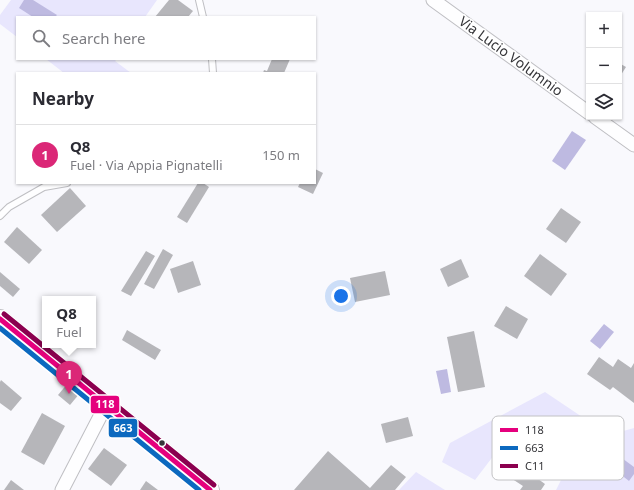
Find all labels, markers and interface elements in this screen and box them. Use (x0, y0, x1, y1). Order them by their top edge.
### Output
street label: Via Lucio Volumnio (455, 11, 567, 100)
map controls (586, 12, 622, 120)
button: + (586, 12, 622, 48)
search box (16, 16, 316, 60)
icon: search (30, 27, 52, 49)
text: Search here (62, 28, 145, 48)
button: − (586, 48, 622, 84)
button: layers (586, 84, 622, 120)
text: Nearby (32, 87, 94, 110)
text: Q8 (70, 136, 90, 156)
text: 1 (41, 146, 49, 164)
text: 150 m (262, 146, 300, 164)
text: Fuel · Via Appia Pignatelli (70, 156, 223, 174)
your location (331, 286, 351, 306)
popup (42, 296, 96, 348)
text: Q8 (56, 303, 77, 323)
text: Fuel (56, 323, 82, 341)
pin: 1 (56, 361, 82, 394)
line badge: 118 (90, 395, 120, 414)
text: 118 (96, 396, 114, 411)
legend (492, 416, 624, 480)
line badge: 663 (108, 418, 138, 438)
text: 663 (114, 420, 132, 435)
text: 118 (525, 422, 544, 437)
unlabelled marker (157, 438, 167, 448)
text: 663 (525, 440, 544, 455)
text: C11 (525, 458, 545, 473)

